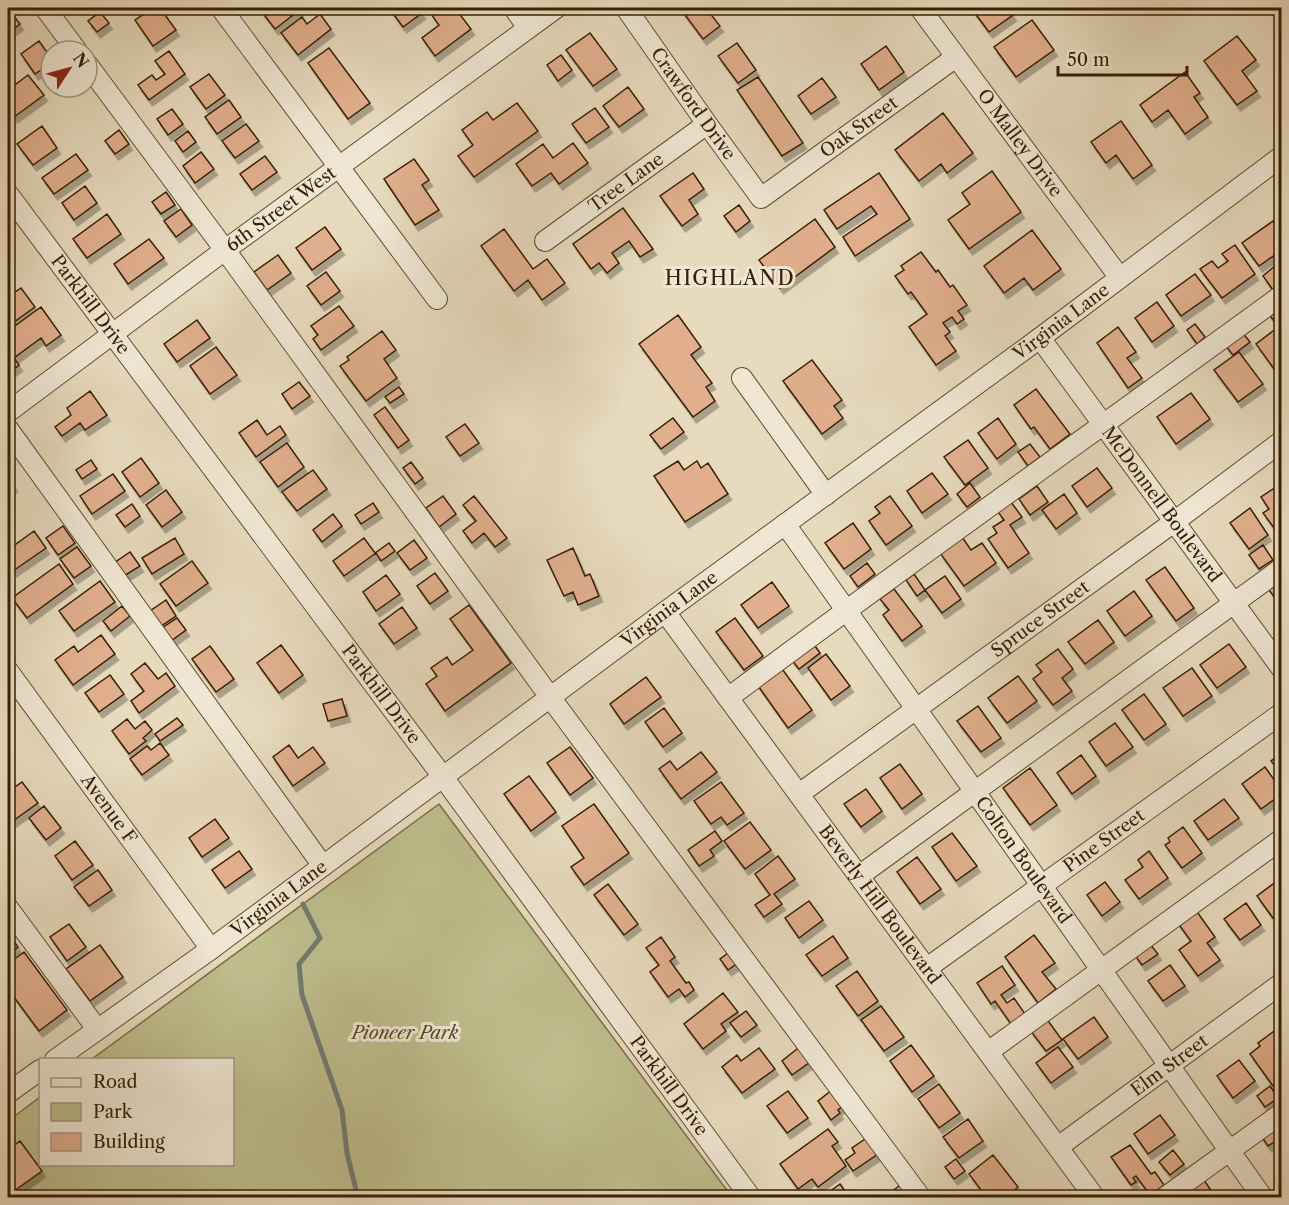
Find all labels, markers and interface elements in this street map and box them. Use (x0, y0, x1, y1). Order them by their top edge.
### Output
north arrow (39, 39, 99, 99)
scale bar (1058, 39, 1187, 77)
street label: Crawford Drive (646, 43, 741, 164)
text: N (69, 49, 93, 72)
text: 50 m (1067, 49, 1110, 71)
street label: O Malley Drive (973, 85, 1067, 201)
street label: Oak Street (816, 91, 903, 163)
street label: Tree Lane (584, 148, 668, 217)
street label: 6th Street West (222, 161, 341, 257)
street label: Parkhill Drive (46, 251, 135, 359)
district label: HIGHLAND (665, 266, 795, 290)
street label: Virginia Lane (1008, 279, 1114, 365)
street label: McDonnell Boulevard (1097, 422, 1226, 587)
street label: Virginia Lane (616, 566, 722, 652)
street label: Spruce Street (987, 576, 1094, 662)
street label: Parkhill Drive (337, 640, 425, 748)
street label: Avenue F (76, 769, 142, 848)
street label: Colton Boulevard (971, 792, 1076, 928)
street label: Pine Street (1059, 804, 1149, 877)
street label: Beverly Hill Boulevard (814, 821, 945, 989)
street label: Virginia Lane (226, 856, 331, 942)
park label: Pioneer Park (350, 1022, 459, 1044)
street label: Elm Street (1126, 1030, 1213, 1101)
street label: Parkhill Drive (625, 1032, 713, 1140)
legend (39, 1058, 234, 1166)
text: Road (93, 1071, 138, 1093)
text: Park (93, 1101, 134, 1123)
text: Building (93, 1131, 165, 1153)

